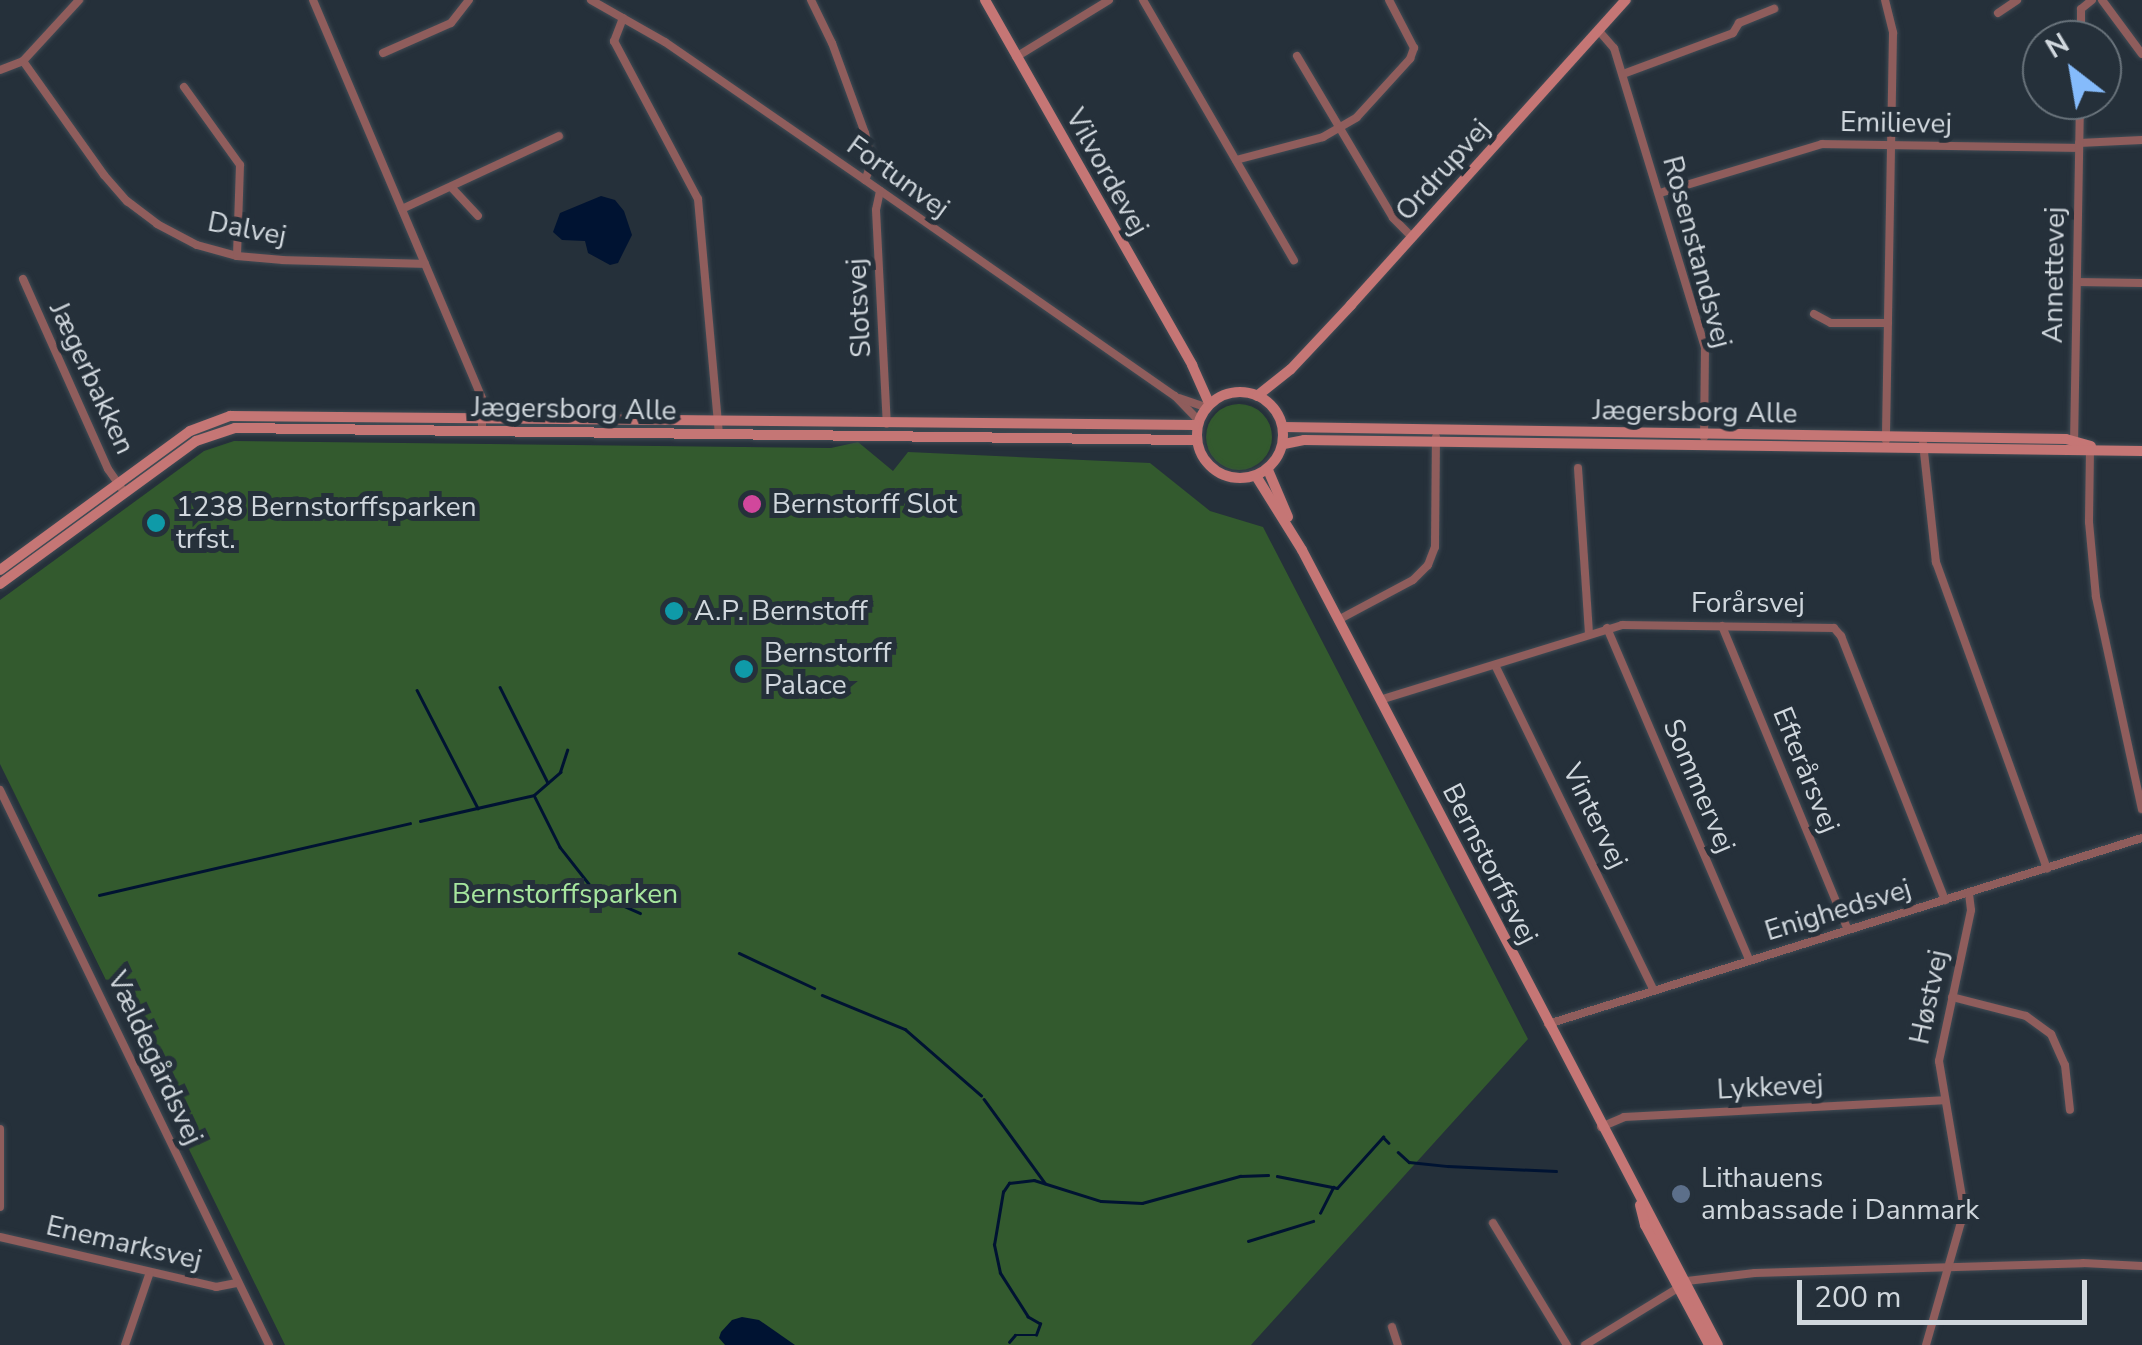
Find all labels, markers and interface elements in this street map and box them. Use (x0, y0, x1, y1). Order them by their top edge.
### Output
north arrow (2022, 20, 2122, 120)
text: N (2039, 24, 2076, 68)
street label: Vilvordevej (1058, 103, 1156, 241)
street label: Emilievej (1840, 105, 1952, 141)
street label: Ordrupvej (1389, 112, 1497, 228)
street label: Fortunvej (840, 129, 956, 225)
street label: Rosenstandsvej (1655, 152, 1739, 352)
street label: Dalvej (205, 205, 289, 253)
street label: Annettevej (2036, 206, 2072, 344)
street label: Slotsvej (840, 257, 878, 359)
street label: Jægerbakken (42, 297, 142, 459)
street label: Jægersborg Alle (471, 390, 677, 428)
street label: Jægersborg Alle (1592, 393, 1798, 431)
place label: Bernstorff Slot (772, 487, 957, 521)
place label: 1238 Bernstorffsparken trfst. (176, 490, 477, 556)
marker: Bernstorff Slot (741, 493, 763, 515)
marker: 1238 Bernstorffsparken trfst. (145, 512, 167, 534)
street label: Forårsvej (1691, 586, 1805, 620)
place label: A.P. Bernstoff (694, 594, 868, 628)
marker: A.P. Bernstoff (663, 600, 685, 622)
place label: Bernstorff Palace (764, 636, 891, 702)
marker: Bernstorff Palace (733, 658, 755, 680)
street label: Efterårsvej (1766, 702, 1846, 838)
street label: Sommervej (1656, 714, 1742, 858)
street label: Vintervej (1555, 758, 1635, 874)
street label: Bernstorffsvej (1435, 778, 1545, 950)
street label: Enighedsvej (1761, 872, 1915, 948)
park label: Bernstorffsparken (452, 877, 678, 911)
street label: Høstvej (1903, 947, 1955, 1047)
street label: Vældegårdsvej (100, 966, 210, 1150)
street label: Lykkevej (1716, 1067, 1824, 1107)
place label: Lithauens ambassade i Danmark (1701, 1161, 1979, 1227)
marker: Lithauens ambassade i Danmark (1670, 1183, 1692, 1205)
street label: Enemarksvej (43, 1209, 205, 1277)
scale bar (1802, 1260, 2092, 1322)
text: 200 m (1814, 1277, 1901, 1318)

